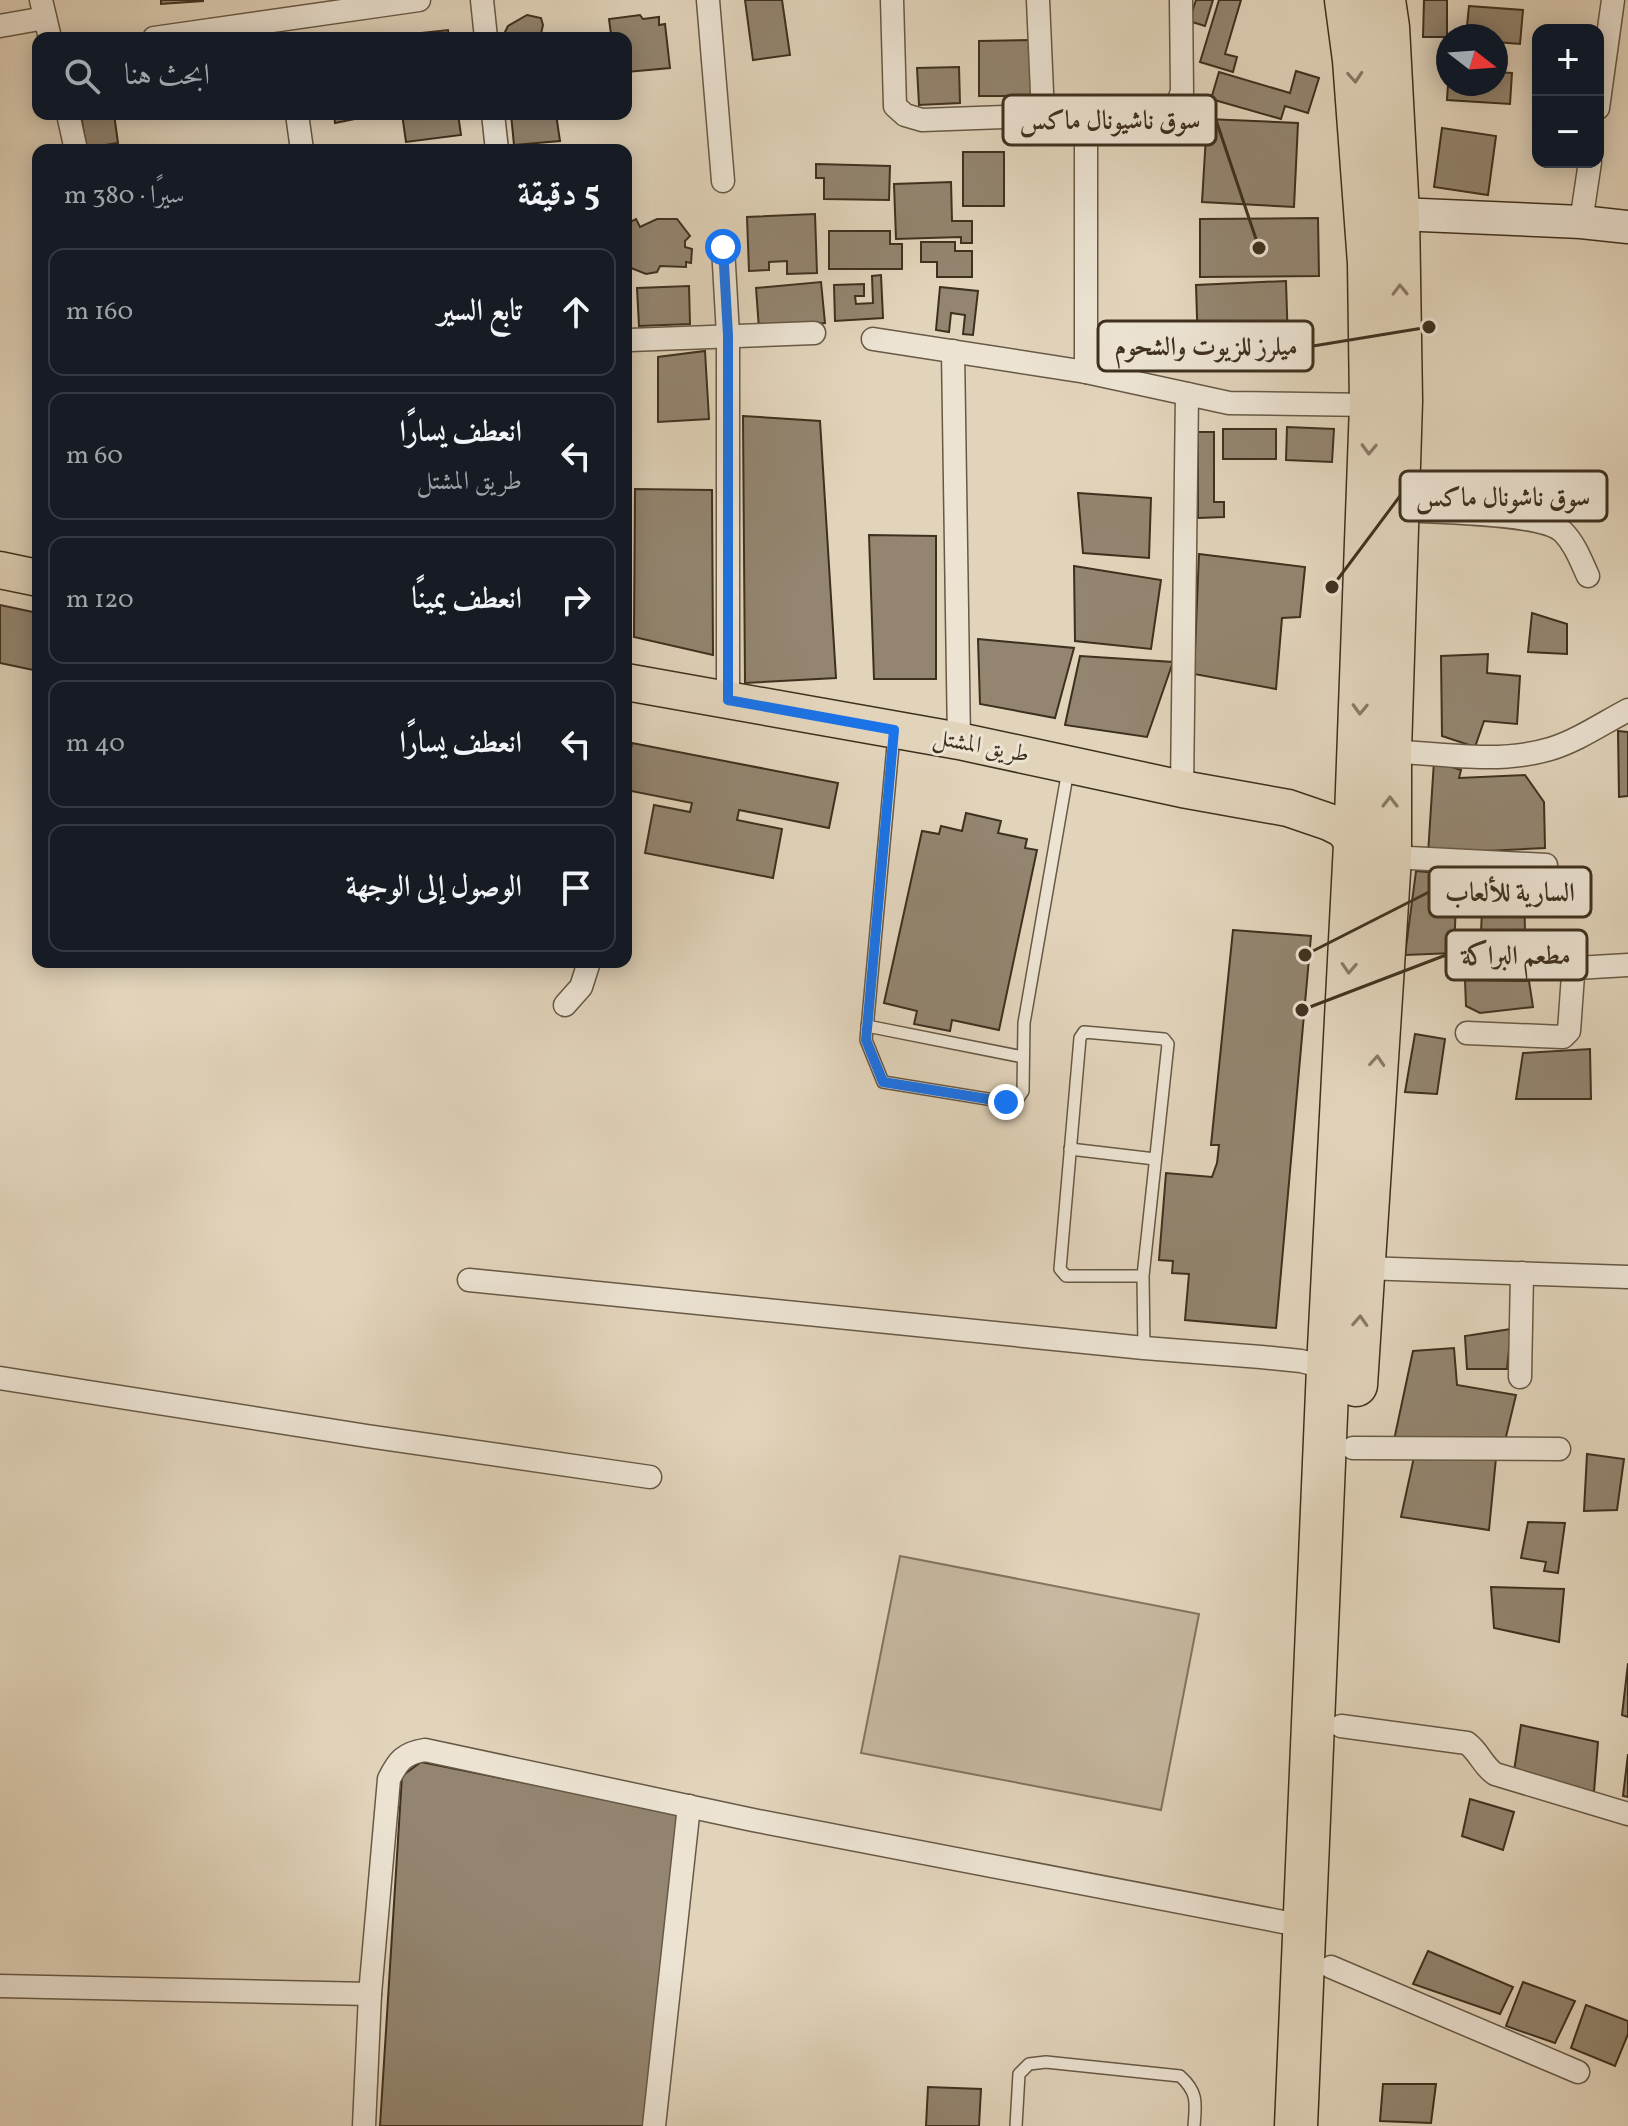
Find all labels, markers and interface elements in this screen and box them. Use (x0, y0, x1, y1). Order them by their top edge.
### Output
north arrow (1436, 24, 1508, 96)
map controls (1532, 24, 1604, 168)
button: + (1532, 24, 1604, 96)
search box (32, 32, 632, 120)
icon: search (60, 54, 104, 98)
text: ابحث هنا (124, 55, 210, 97)
one-way arrow (1346, 71, 1363, 84)
callout: سوق ناشيونال ماكس (1003, 95, 1216, 145)
button: − (1532, 96, 1604, 168)
text: سوق ناشيونال ماكس (1020, 104, 1200, 140)
text: 5 دقيقة (517, 172, 600, 219)
text: سيرًا · 380 m (64, 178, 185, 214)
route start (705, 229, 741, 265)
one-way arrow (1391, 283, 1408, 296)
icon: ahead (554, 290, 598, 334)
text: تابع السير (438, 291, 522, 333)
text: 160 m (66, 294, 133, 330)
callout: ميلرز للزيوت والشحوم (1098, 321, 1313, 371)
text: ميلرز للزيوت والشحوم (1114, 330, 1298, 369)
text: انعطف يسارًا (399, 412, 522, 454)
icon: left (554, 434, 598, 478)
text: 60 m (66, 438, 123, 474)
one-way arrow (1361, 443, 1378, 456)
text: طريق المشتل (417, 464, 522, 500)
callout: سوق ناشونال ماكس (1400, 471, 1607, 521)
text: سوق ناشونال ماكس (1416, 481, 1590, 517)
icon: right (554, 578, 598, 622)
text: انعطف يمينًا (411, 579, 522, 621)
text: 120 m (66, 582, 134, 618)
one-way arrow (1351, 703, 1368, 716)
street label: طريق المشتل (930, 721, 1032, 773)
icon: left (554, 722, 598, 766)
text: انعطف يسارًا (399, 723, 522, 765)
text: 40 m (66, 726, 125, 762)
one-way arrow (1381, 795, 1399, 808)
icon: arrive (554, 866, 598, 910)
text: الوصول إلى الوجهة (346, 867, 522, 909)
callout: السارية للألعاب (1429, 867, 1591, 917)
text: السارية للألعاب (1445, 876, 1575, 912)
callout: مطعم البراكة (1446, 930, 1587, 980)
text: مطعم البراكة (1459, 939, 1571, 979)
one-way arrow (1340, 962, 1357, 975)
one-way arrow (1368, 1054, 1385, 1067)
route end (988, 1084, 1024, 1120)
one-way arrow (1351, 1314, 1368, 1327)

